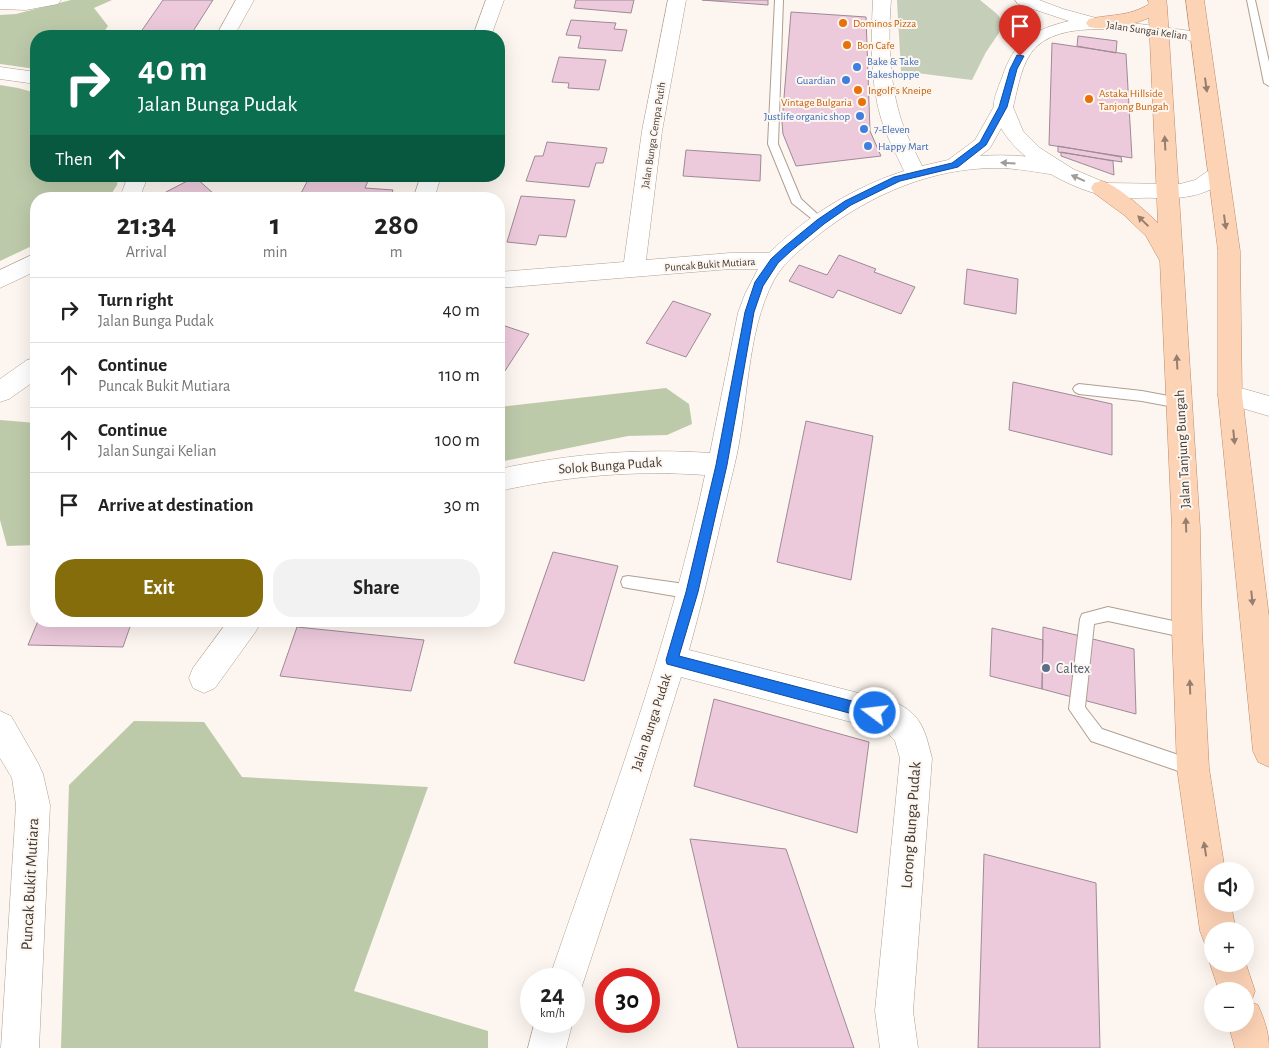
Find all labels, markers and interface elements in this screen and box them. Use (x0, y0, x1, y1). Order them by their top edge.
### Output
pin (999, 5, 1041, 56)
icon: arrive (1006, 12, 1034, 40)
marker: Dominos Pizza (837, 17, 849, 29)
place label: Dominos Pizza (853, 18, 916, 29)
street label: Jalan Sungai Kelian (1106, 19, 1188, 42)
marker: Bon Cafe (841, 39, 853, 51)
place label: Bon Cafe (857, 40, 894, 51)
icon: right (55, 50, 120, 115)
text: 40 m (138, 52, 207, 87)
place label: Bake & Take Bakeshoppe (867, 56, 919, 80)
marker: Bake & Take Bakeshoppe (851, 61, 863, 73)
marker: Guardian (840, 74, 852, 86)
place label: Guardian (796, 75, 836, 86)
one-way arrow (1202, 78, 1210, 94)
street label: Jalan Bunga Cempa Putih (640, 81, 667, 189)
marker: Ingolf's Kneipe (852, 84, 864, 96)
place label: Ingolf's Kneipe (868, 85, 932, 96)
place label: Astaka Hillside Tanjong Bungah (1099, 88, 1168, 112)
text: Jalan Bunga Pudak (138, 93, 297, 115)
marker: Astaka Hillside Tanjong Bungah (1083, 93, 1095, 105)
marker: Vintage Bulgaria (856, 96, 868, 108)
place label: Vintage Bulgaria (781, 97, 852, 108)
marker: Justlife organic shop (854, 110, 866, 122)
place label: Justlife organic shop (764, 111, 850, 122)
marker: 7-Eleven (858, 123, 870, 135)
place label: 7-Eleven (874, 124, 910, 135)
one-way arrow (1161, 135, 1169, 151)
marker: Happy Mart (862, 140, 874, 152)
place label: Happy Mart (878, 141, 929, 152)
icon: ahead (103, 145, 131, 173)
text: Then (55, 150, 93, 169)
one-way arrow (999, 158, 1015, 166)
one-way arrow (1071, 174, 1085, 182)
text: 21:34 (116, 210, 176, 240)
text: 1 (270, 210, 281, 240)
text: 280 (374, 210, 419, 240)
one-way arrow (1221, 215, 1229, 231)
one-way arrow (1138, 216, 1150, 228)
text: Arrival (126, 244, 167, 260)
text: min (263, 244, 288, 260)
text: m (390, 244, 403, 260)
street label: Puncak Bukit Mutiara (664, 256, 756, 273)
text: Turn right (98, 291, 173, 310)
icon: right (55, 296, 83, 324)
text: 40 m (442, 301, 480, 320)
text: Jalan Bunga Pudak (98, 313, 214, 329)
one-way arrow (1173, 354, 1181, 370)
text: Continue (98, 356, 167, 375)
icon: ahead (55, 361, 83, 389)
text: 110 m (439, 366, 480, 385)
text: Puncak Bukit Mutiara (98, 378, 230, 394)
street label: Jalan Tanjung Bungah (1173, 389, 1193, 508)
text: Continue (98, 421, 167, 440)
icon: ahead (55, 426, 83, 454)
one-way arrow (1230, 429, 1238, 445)
text: 100 m (435, 431, 480, 450)
text: Jalan Sungai Kelian (98, 443, 216, 459)
street label: Solok Bunga Pudak (558, 455, 663, 477)
icon: arrive (55, 491, 83, 519)
text: Arrive at destination (98, 496, 254, 515)
text: 30 m (444, 496, 480, 515)
one-way arrow (1181, 516, 1189, 532)
button: Exit (55, 559, 263, 617)
button: Share (273, 559, 480, 617)
one-way arrow (1248, 591, 1256, 607)
marker: Caltex (1040, 662, 1052, 674)
place label: Caltex (1056, 662, 1090, 676)
street label: Jalan Bunga Pudak (630, 671, 674, 773)
one-way arrow (1185, 679, 1193, 695)
position arrow (848, 686, 900, 738)
street label: Lorong Bunga Pudak (899, 760, 923, 889)
street label: Puncak Bukit Mutiara (19, 818, 41, 951)
one-way arrow (1201, 840, 1209, 856)
map controls (1204, 862, 1254, 1032)
button: sound (1204, 862, 1254, 912)
button: + (1204, 922, 1254, 972)
speed limit sign: 30 (595, 968, 660, 1033)
text: 24 (540, 982, 565, 1007)
button: − (1204, 982, 1254, 1032)
text: km/h (540, 1007, 565, 1019)

